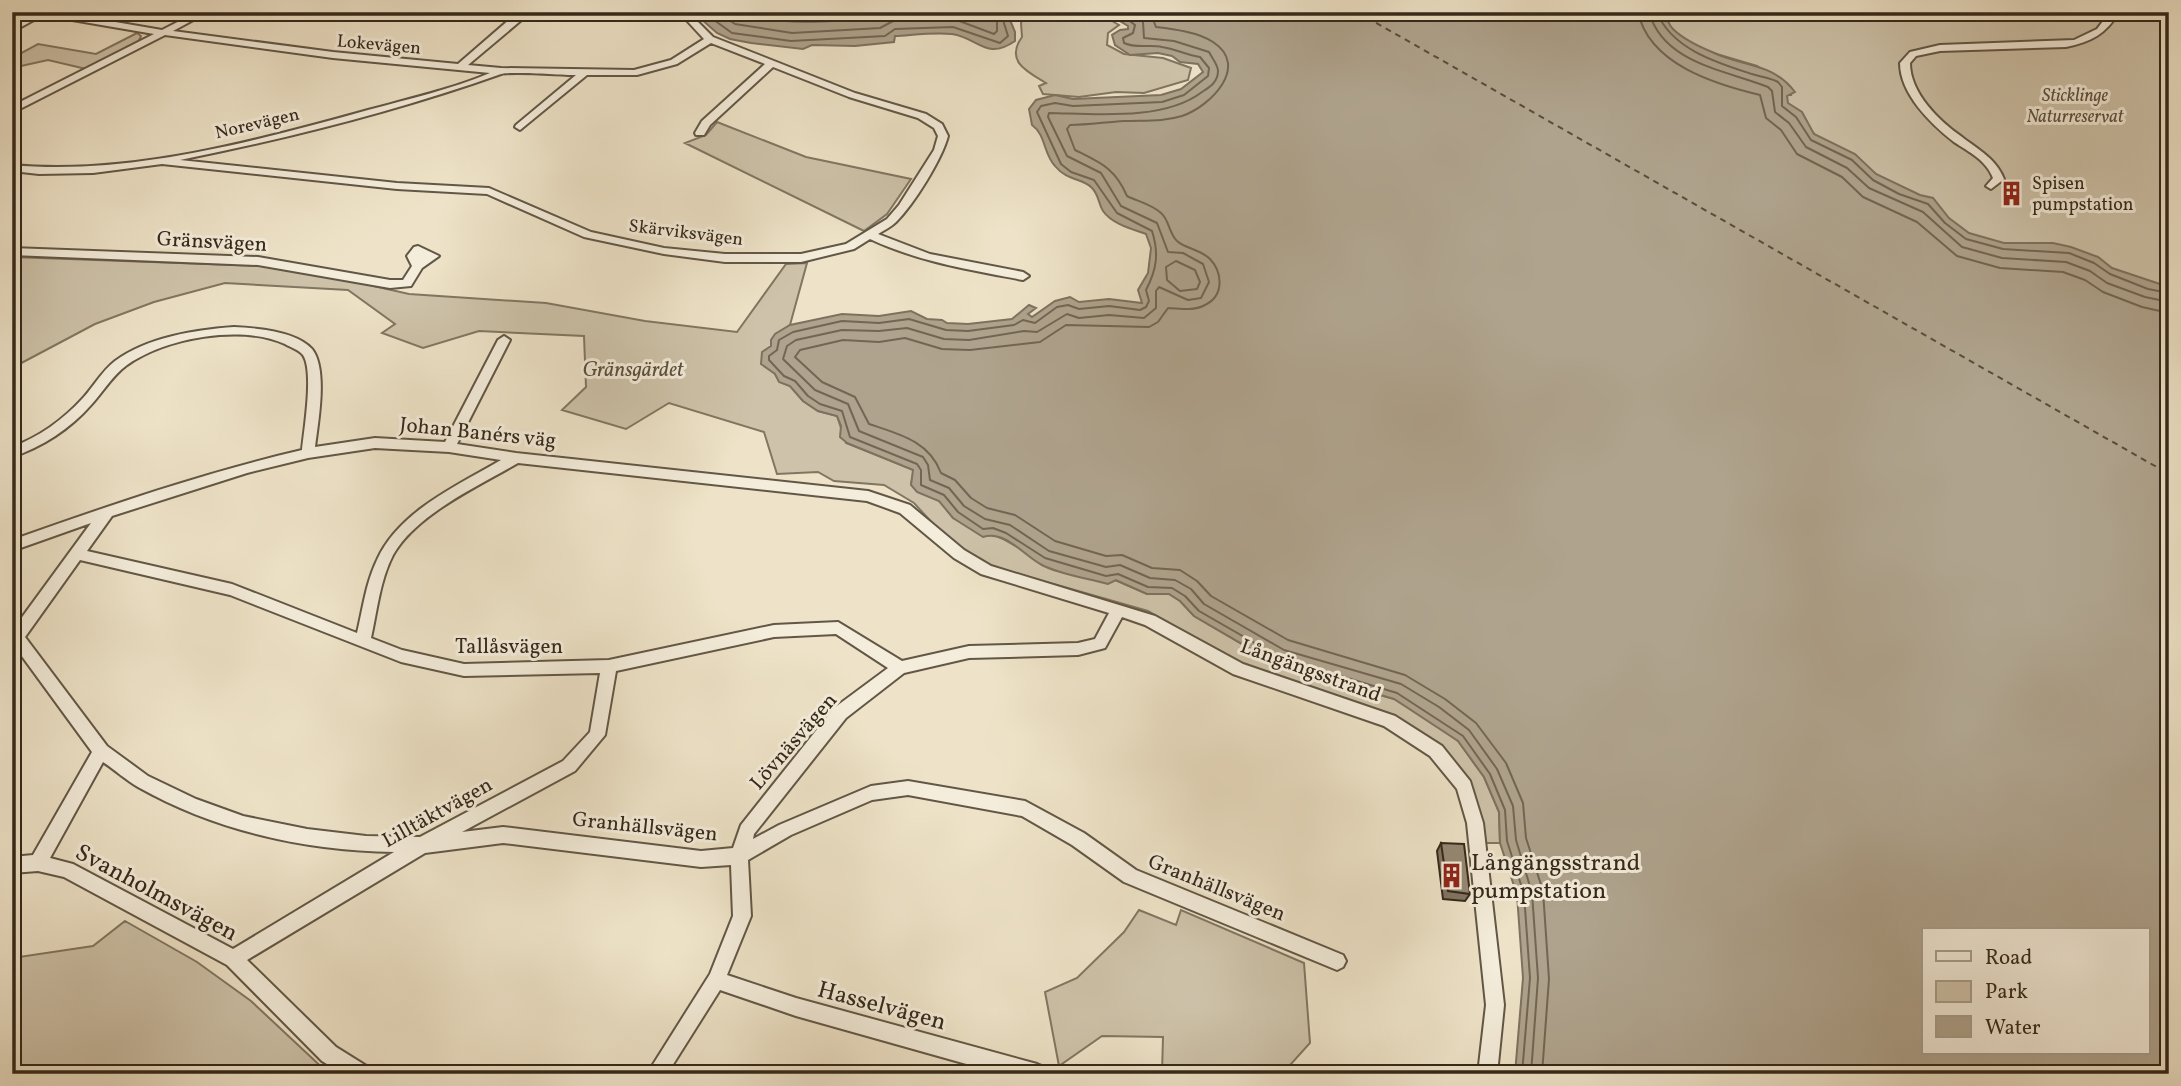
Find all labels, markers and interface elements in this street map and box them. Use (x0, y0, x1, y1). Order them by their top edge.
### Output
street label: Lokevägen (336, 29, 422, 62)
park label: Sticklinge Naturreservat (2026, 84, 2125, 130)
street label: Norevägen (213, 103, 302, 146)
place label: Spisen pumpstation (2032, 172, 2134, 218)
building icon: Spisen pumpstation (1998, 179, 2026, 207)
street label: Skärviksvägen (627, 214, 745, 253)
street label: Gränsvägen (156, 225, 268, 260)
park label: Gränsgärdet (582, 356, 685, 385)
street label: Johan Banérs väg (398, 411, 558, 456)
street label: Långängsstrand (1236, 632, 1385, 710)
street label: Tallåsvägen (455, 633, 563, 662)
street label: Lövnäsvägen (744, 687, 844, 797)
street label: Lilltäktvägen (377, 771, 498, 856)
street label: Granhällsvägen (571, 805, 719, 850)
street label: Svanholmsvägen (69, 837, 243, 951)
place label: Långängsstrand pumpstation (1471, 847, 1640, 909)
street label: Granhällsvägen (1143, 848, 1290, 929)
building icon: Långängsstrand pumpstation (1437, 862, 1465, 890)
legend (1922, 928, 2150, 1054)
text: Road (1985, 944, 2032, 973)
street label: Hasselvägen (813, 973, 949, 1040)
text: Park (1985, 978, 2028, 1007)
text: Water (1985, 1014, 2041, 1043)

